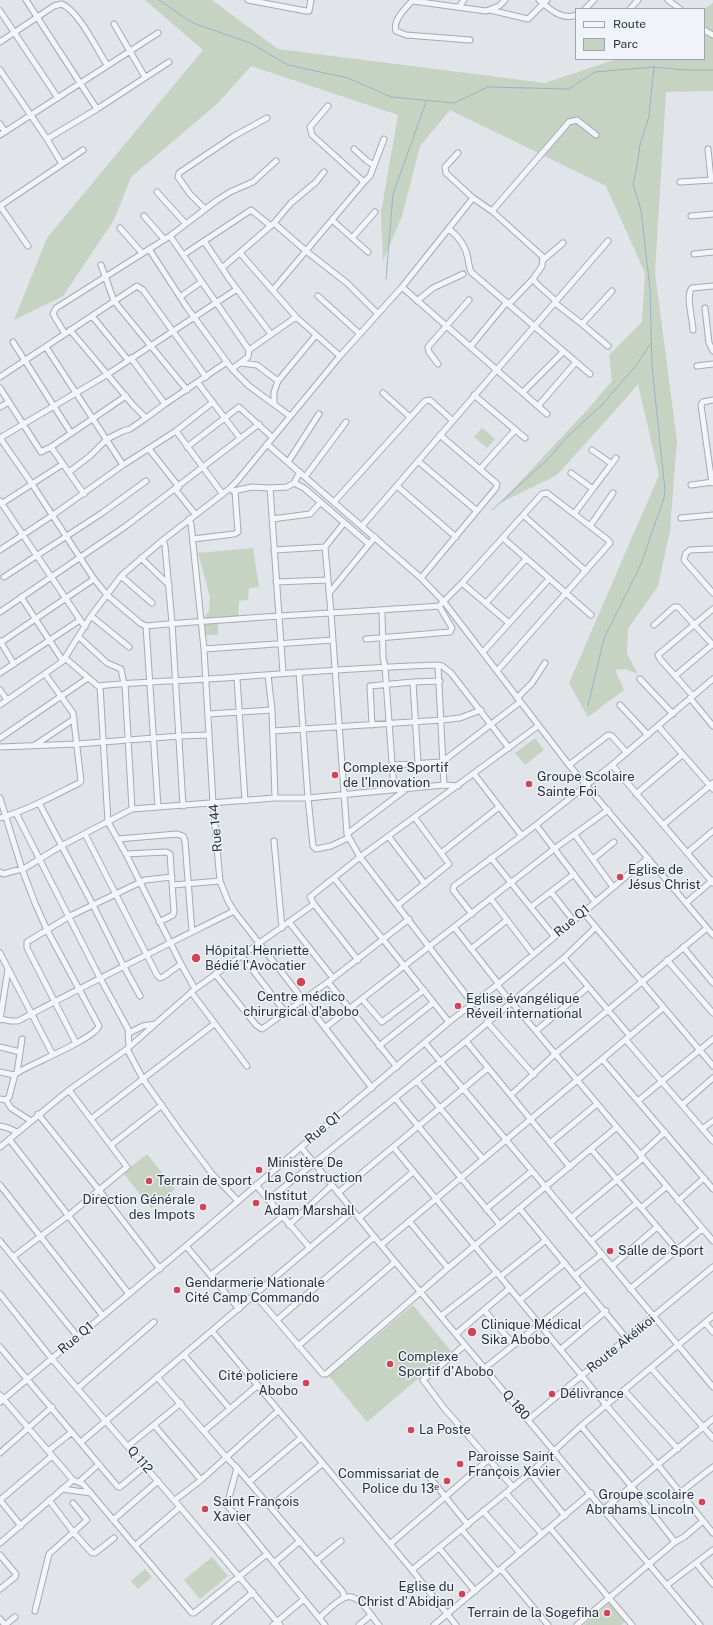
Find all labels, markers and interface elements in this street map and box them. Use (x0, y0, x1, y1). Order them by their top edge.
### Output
legend (575, 8, 705, 60)
text: Route (613, 17, 646, 31)
text: Parc (613, 37, 638, 51)
place label: Complexe Sportif de l'Innovation (343, 760, 449, 791)
place label: Groupe Scolaire Sainte Foi (537, 769, 635, 800)
marker: Complexe Sportif de l'Innovation (330, 770, 340, 780)
marker: Groupe Scolaire Sainte Foi (524, 779, 534, 789)
street label: Rue 144 (206, 803, 226, 853)
place label: Eglise de Jésus Christ (628, 862, 700, 893)
marker: Eglise de Jésus Christ (615, 872, 625, 882)
street label: Rue Q1 (551, 902, 593, 940)
place label: Hôpital Henriette Bédié l'Avocatier (205, 943, 309, 974)
marker: Hôpital Henriette Bédié l'Avocatier (190, 952, 202, 964)
marker: Centre médico chirurgical d'abobo (295, 976, 307, 988)
place label: Centre médico chirurgical d'abobo (243, 989, 359, 1020)
place label: Eglise évangélique Réveil international (466, 991, 582, 1022)
marker: Eglise évangélique Réveil international (453, 1001, 463, 1011)
street label: Rue Q1 (302, 1109, 344, 1147)
place label: Ministère De La Construction (267, 1155, 362, 1186)
marker: Ministère De La Construction (254, 1165, 264, 1175)
place label: Terrain de sport (157, 1173, 252, 1189)
marker: Terrain de sport (144, 1176, 154, 1186)
place label: Institut Adam Marshall (264, 1188, 355, 1219)
place label: Direction Générale des Impots (83, 1192, 195, 1223)
marker: Institut Adam Marshall (251, 1198, 261, 1208)
marker: Direction Générale des Impots (198, 1202, 208, 1212)
place label: Salle de Sport (618, 1243, 704, 1259)
marker: Salle de Sport (605, 1246, 615, 1256)
place label: Gendarmerie Nationale Cité Camp Commando (185, 1275, 325, 1306)
marker: Gendarmerie Nationale Cité Camp Commando (172, 1285, 182, 1295)
street label: Route Akéikoi (584, 1312, 658, 1376)
place label: Clinique Médical Sika Abobo (481, 1317, 582, 1348)
street label: Rue Q1 (55, 1319, 97, 1357)
marker: Clinique Médical Sika Abobo (466, 1326, 478, 1338)
place label: Complexe Sportif d'Abobo (398, 1349, 494, 1380)
marker: Complexe Sportif d'Abobo (385, 1359, 395, 1369)
place label: Cité policiere Abobo (218, 1368, 298, 1399)
marker: Cité policiere Abobo (301, 1378, 311, 1388)
place label: Délivrance (560, 1386, 624, 1402)
street label: Q 180 (499, 1387, 533, 1423)
marker: Délivrance (547, 1389, 557, 1399)
place label: La Poste (419, 1422, 471, 1438)
marker: La Poste (406, 1425, 416, 1435)
street label: Q 112 (124, 1443, 156, 1477)
place label: Paroisse Saint François Xavier (468, 1449, 561, 1480)
marker: Paroisse Saint François Xavier (455, 1459, 465, 1469)
place label: Commissariat de Police du 13ᵉ (338, 1466, 439, 1497)
marker: Commissariat de Police du 13ᵉ (442, 1476, 452, 1486)
place label: Groupe scolaire Abrahams Lincoln (585, 1487, 694, 1518)
place label: Saint François Xavier (213, 1494, 299, 1525)
marker: Groupe scolaire Abrahams Lincoln (697, 1497, 707, 1507)
marker: Saint François Xavier (200, 1504, 210, 1514)
place label: Eglise du Christ d'Abidjan (358, 1579, 454, 1610)
marker: Eglise du Christ d'Abidjan (457, 1589, 467, 1599)
place label: Terrain de la Sogefiha (467, 1605, 599, 1621)
marker: Terrain de la Sogefiha (602, 1608, 612, 1618)

